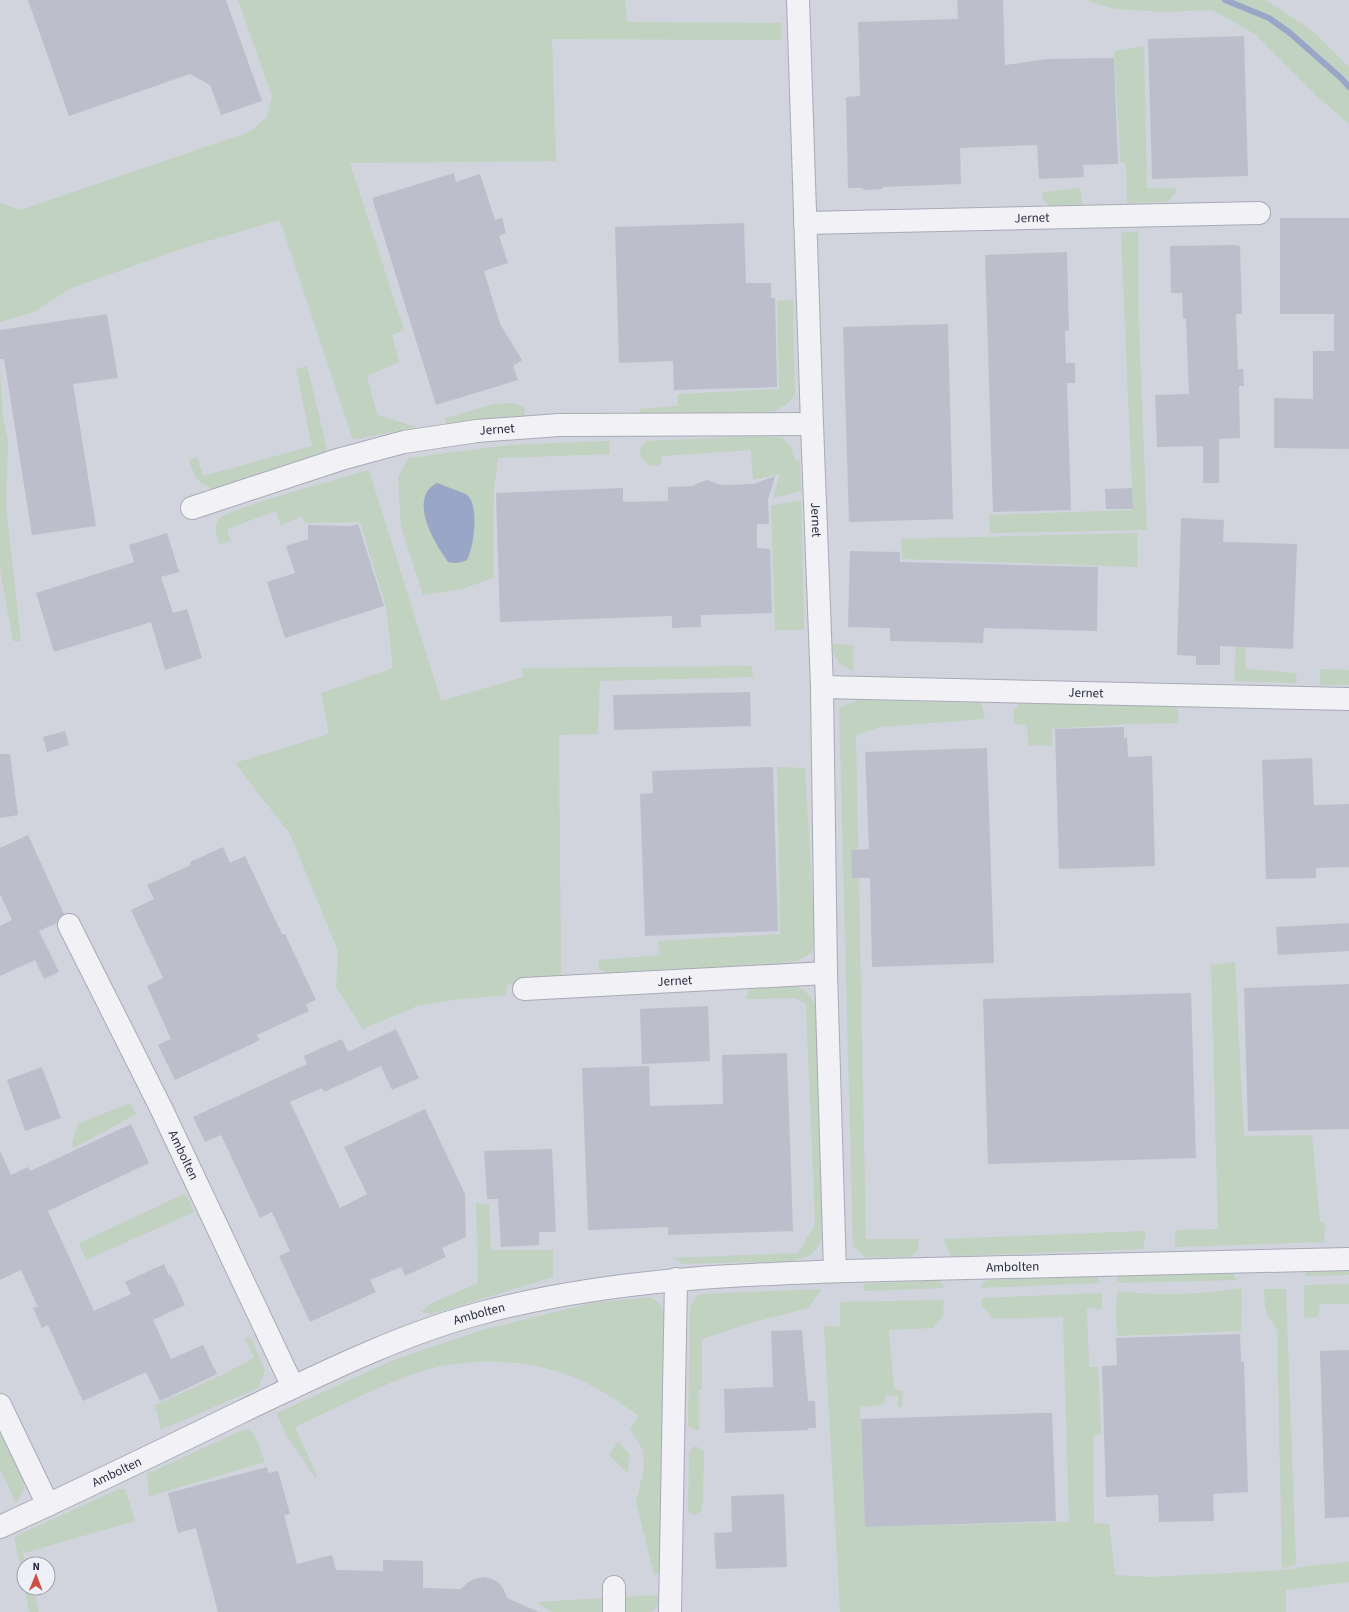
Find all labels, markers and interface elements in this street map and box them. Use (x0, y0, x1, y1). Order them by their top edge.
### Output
street label: Jernet (1014, 209, 1050, 227)
street label: Jernet (479, 419, 516, 440)
street label: Jernet (806, 502, 825, 538)
street label: Jernet (1068, 684, 1104, 702)
street label: Jernet (657, 971, 693, 991)
street label: Ambolten (164, 1127, 203, 1183)
street label: Ambolten (986, 1257, 1040, 1277)
street label: Ambolten (451, 1298, 507, 1330)
street label: Ambolten (89, 1453, 145, 1492)
north arrow (16, 1556, 56, 1596)
text: N (32, 1559, 40, 1574)

